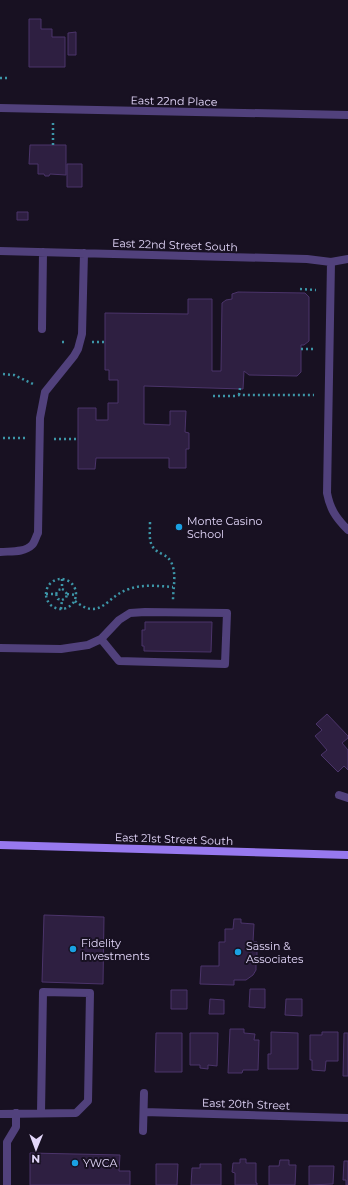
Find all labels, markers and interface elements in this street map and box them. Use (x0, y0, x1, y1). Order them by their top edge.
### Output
street label: East 22nd Place (130, 93, 218, 109)
street label: East 22nd Street South (112, 236, 238, 254)
place label: Monte Casino School (187, 514, 263, 541)
marker: Monte Casino School (174, 522, 184, 532)
street label: East 21st Street South (115, 830, 233, 848)
place label: Fidelity Investments (81, 936, 150, 963)
place label: Sassin & Associates (246, 939, 304, 966)
marker: Fidelity Investments (68, 944, 78, 954)
marker: Sassin & Associates (233, 947, 243, 957)
street label: East 20th Street (202, 1095, 291, 1113)
north arrow (16, 1129, 56, 1169)
text: N (31, 1152, 40, 1166)
place label: YWCA (83, 1156, 117, 1170)
marker: YWCA (70, 1158, 80, 1168)

